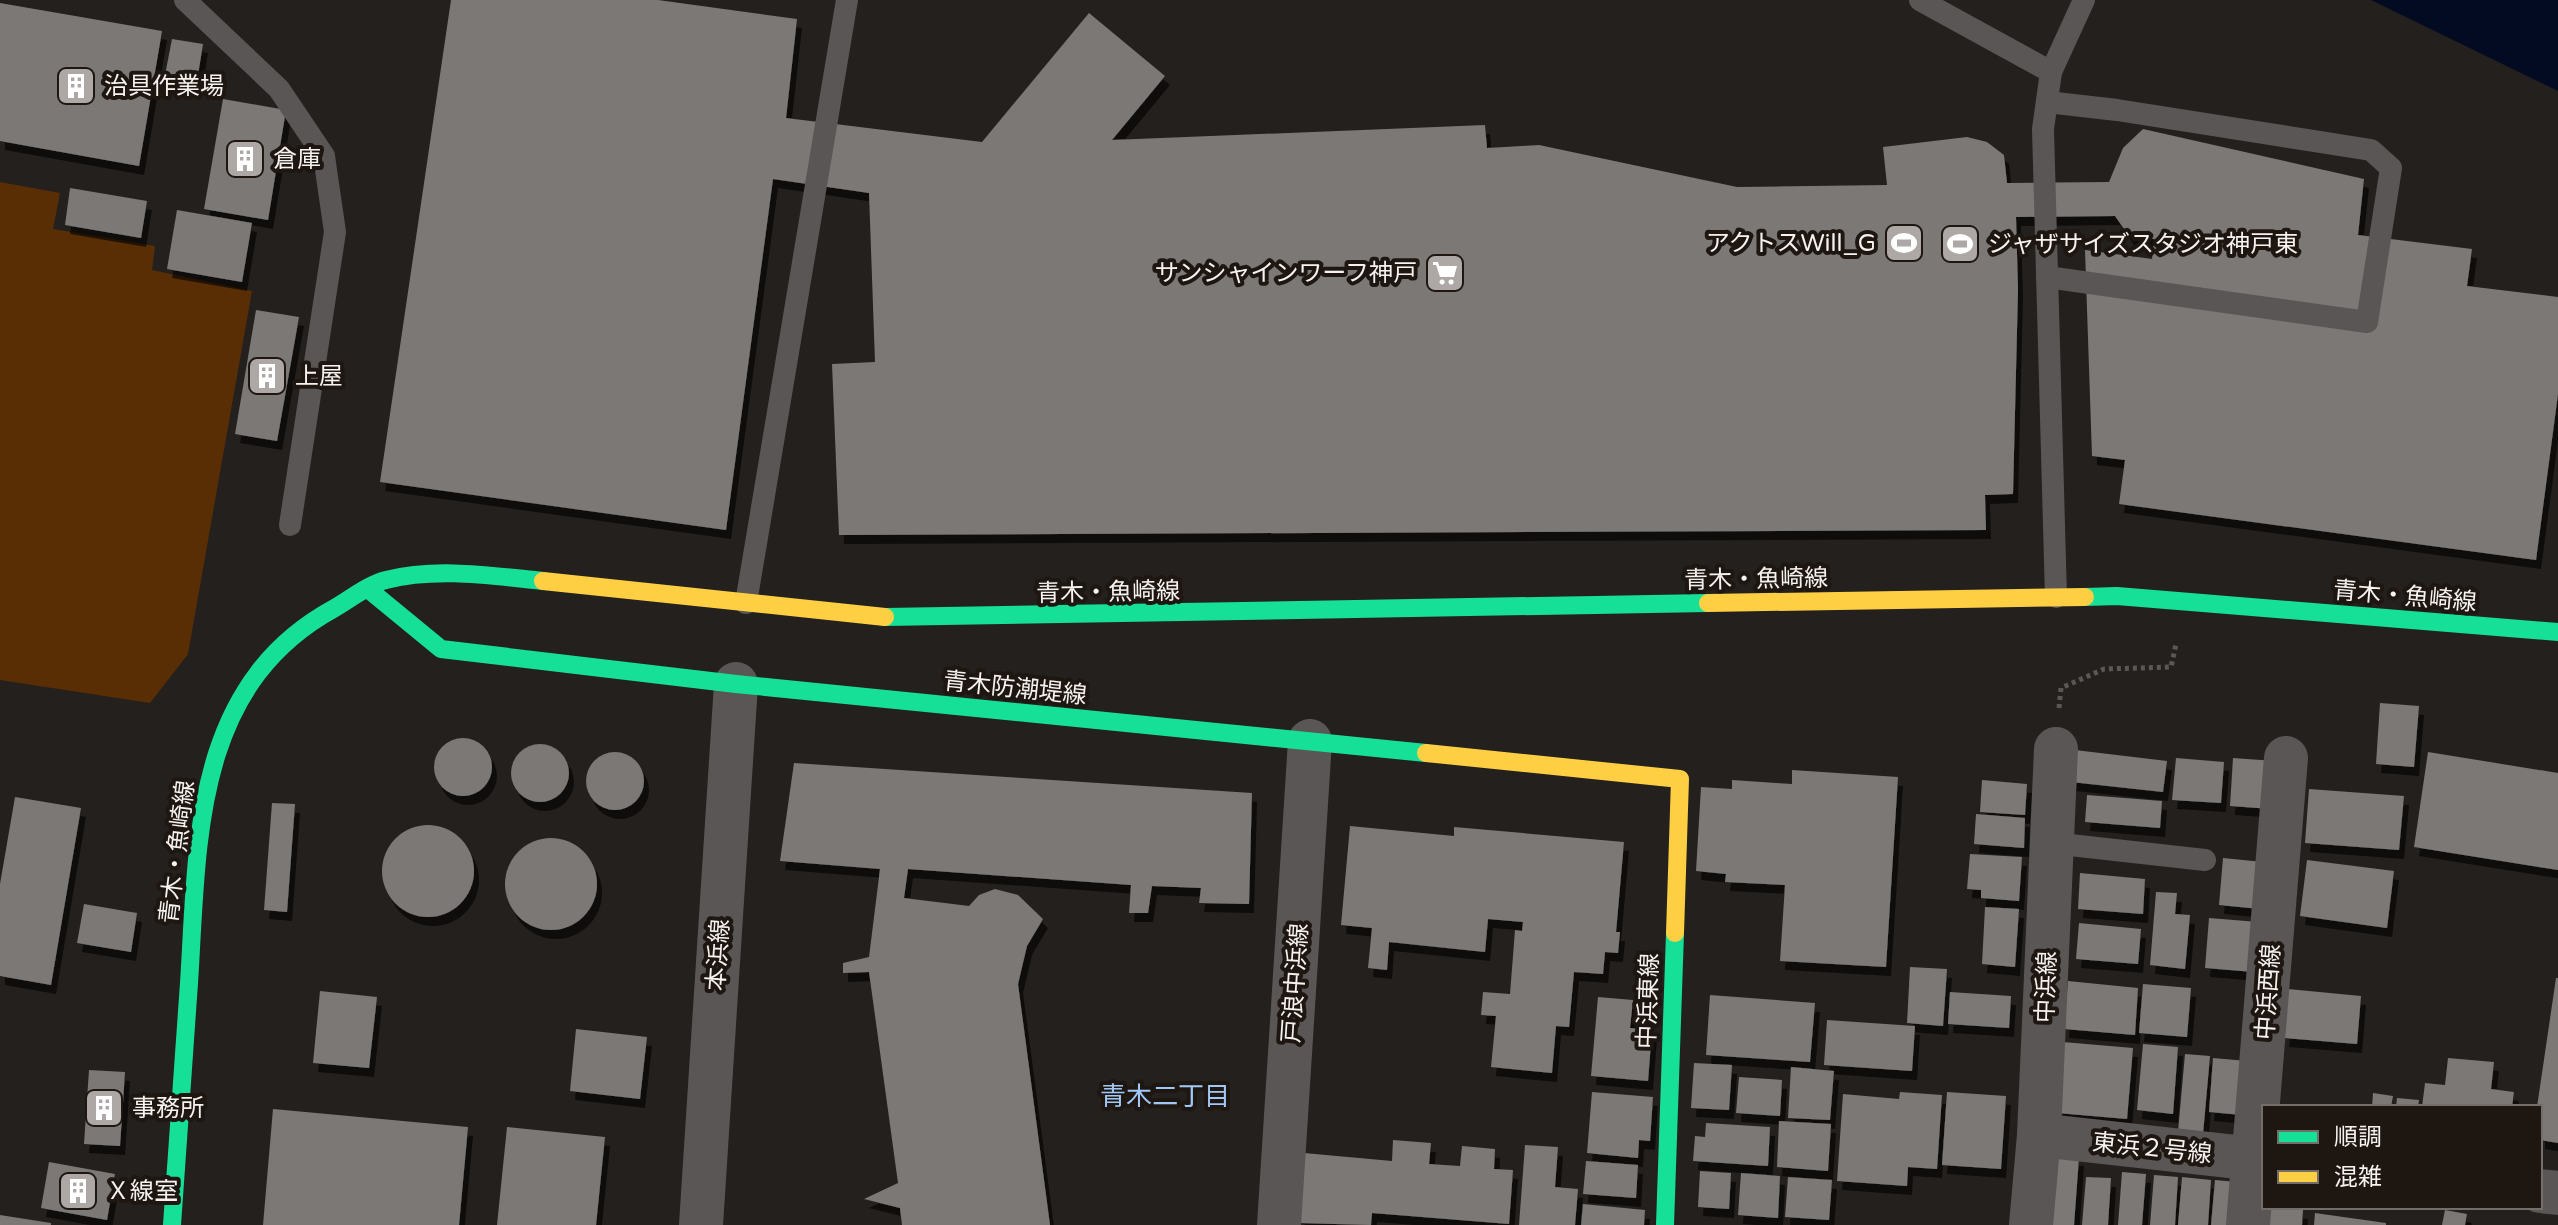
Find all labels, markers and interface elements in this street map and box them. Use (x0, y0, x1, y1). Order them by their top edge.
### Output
building icon: 治具作業場 (55, 65, 97, 107)
place label: 治具作業場 (104, 72, 224, 101)
building icon: 倉庫 (224, 138, 266, 180)
place label: 倉庫 (273, 145, 321, 174)
sports icon: アクトスWill_G (1883, 222, 1925, 264)
sports icon: ジャザサイズスタジオ神戸東 (1939, 223, 1981, 265)
place label: アクトスWill_G (1706, 229, 1876, 258)
place label: ジャザサイズスタジオ神戸東 (1988, 230, 2298, 259)
supermarket icon: サンシャインワーフ神戸 (1424, 252, 1466, 294)
place label: サンシャインワーフ神戸 (1154, 259, 1417, 288)
building icon: 上屋 (246, 355, 288, 397)
place label: 上屋 (295, 362, 343, 391)
street label: 青木・魚崎線 (1684, 564, 1828, 595)
street label: 青木・魚崎線 (2332, 576, 2478, 617)
street label: 青木・魚崎線 (1036, 577, 1180, 608)
street label: 青木防潮堤線 (942, 667, 1088, 710)
street label: 青木・魚崎線 (154, 779, 201, 925)
street label: 本浜線 (702, 918, 735, 992)
street label: 戸浪中浜線 (1277, 922, 1314, 1044)
street label: 中浜西線 (2251, 943, 2286, 1041)
street label: 中浜線 (2031, 951, 2062, 1024)
street label: 中浜東線 (1632, 953, 1665, 1049)
district label: 青木二丁目 (1100, 1081, 1230, 1112)
building icon: 事務所 (83, 1087, 125, 1129)
place label: 事務所 (132, 1094, 204, 1123)
legend (2262, 1105, 2542, 1209)
text: 順調 (2334, 1123, 2382, 1152)
street label: 東浜２号線 (2091, 1128, 2213, 1169)
text: 混雑 (2334, 1163, 2382, 1192)
building icon: Ｘ線室 (57, 1170, 99, 1212)
place label: Ｘ線室 (106, 1177, 178, 1206)

